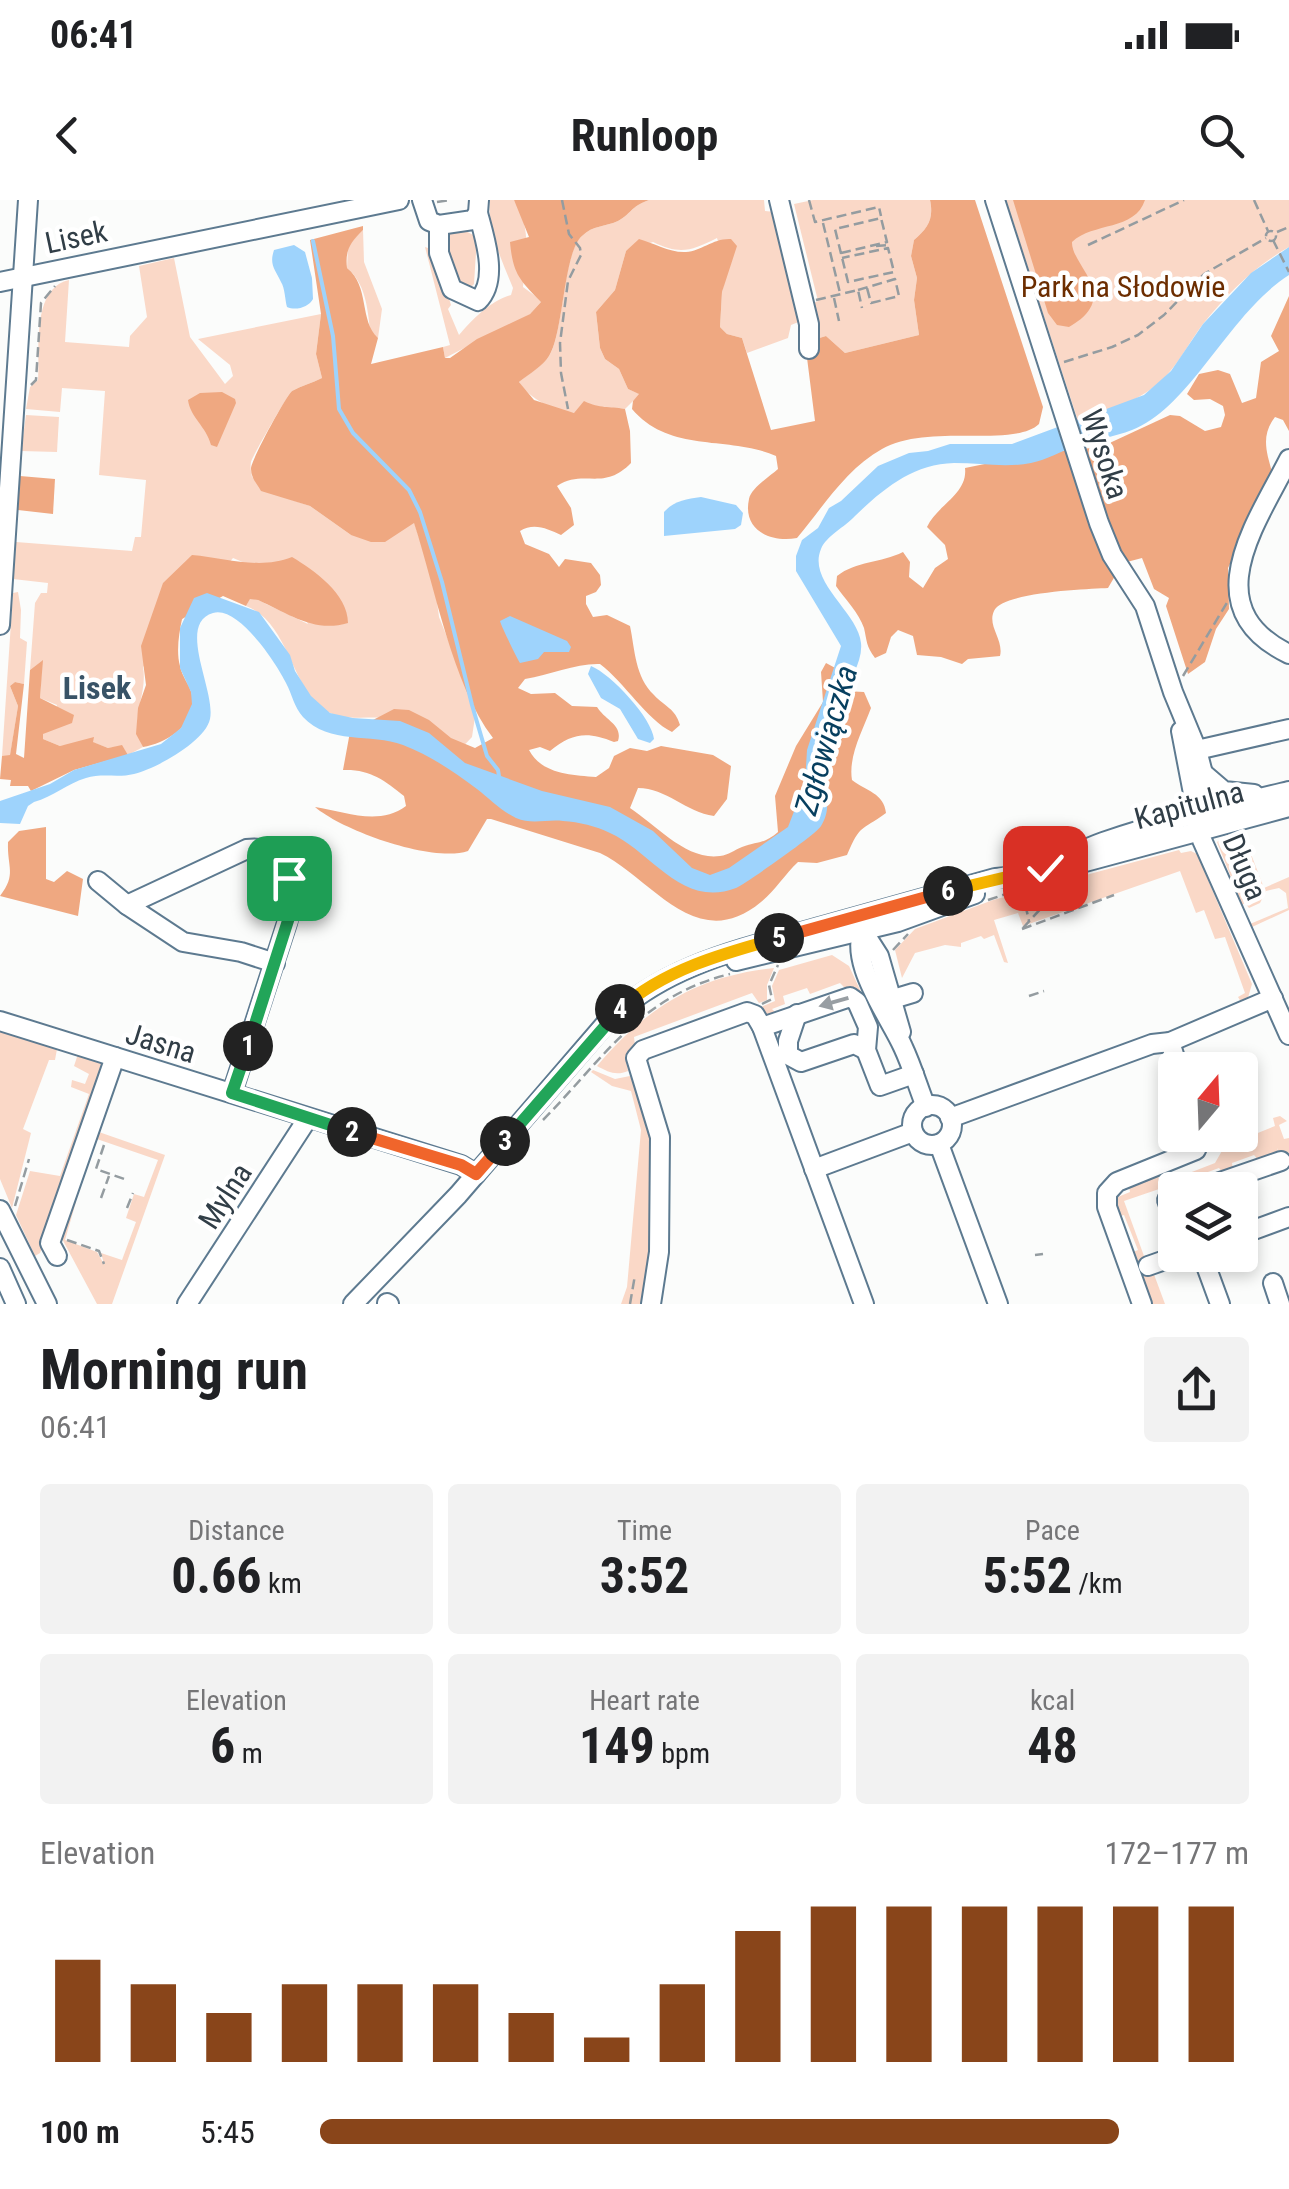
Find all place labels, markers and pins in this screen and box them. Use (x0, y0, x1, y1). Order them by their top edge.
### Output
pin (1003, 826, 1088, 911)
pin (247, 836, 332, 921)
pin: 6 (923, 866, 973, 916)
pin: 5 (754, 913, 804, 963)
pin: 4 (595, 984, 645, 1034)
pin: 1 (223, 1021, 273, 1071)
pin: 2 (327, 1107, 377, 1157)
pin: 3 (480, 1116, 530, 1166)

